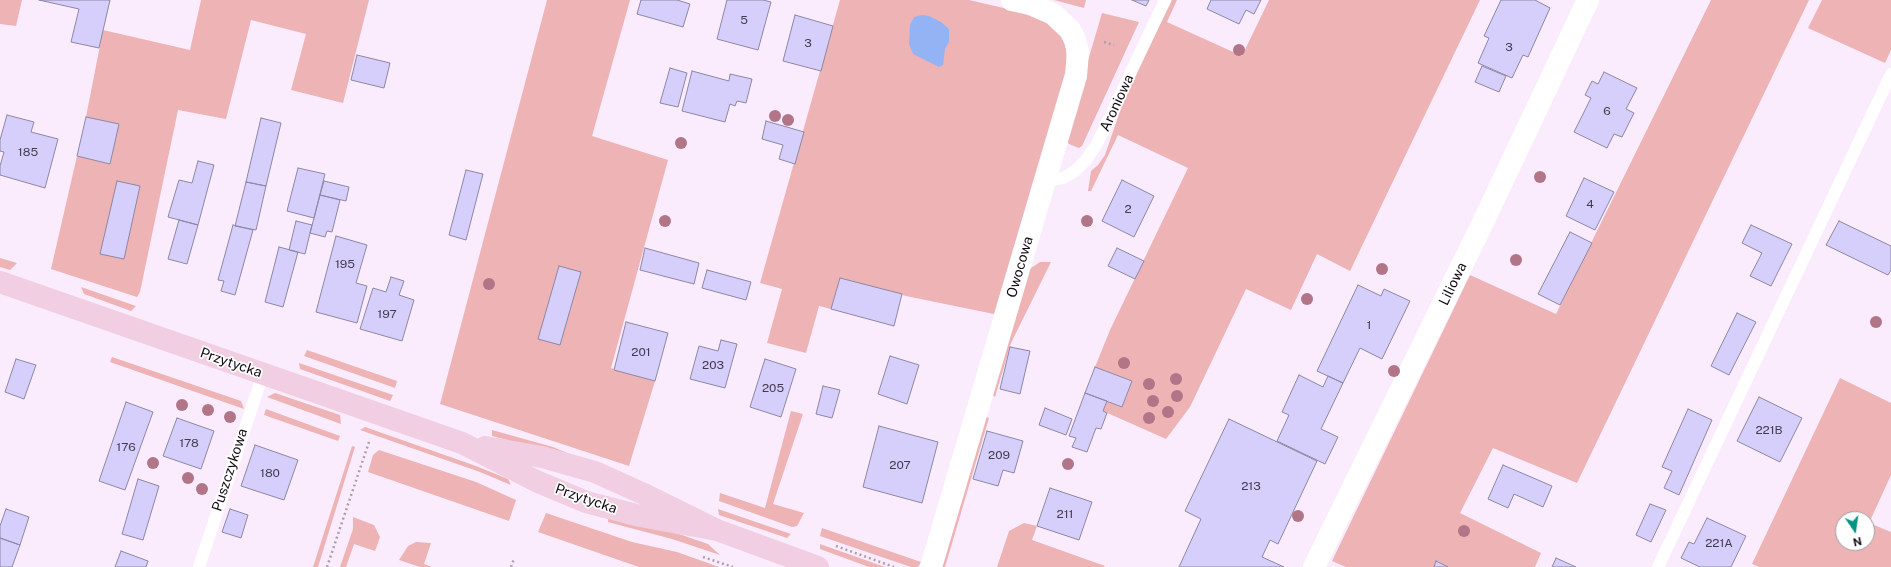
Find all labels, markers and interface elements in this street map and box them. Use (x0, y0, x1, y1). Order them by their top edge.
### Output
house number: 5 (740, 13, 748, 27)
house number: 3 (804, 36, 812, 50)
house number: 3 (1505, 40, 1513, 54)
street label: Aroniowa (1096, 72, 1138, 134)
house number: 6 (1603, 104, 1611, 118)
house number: 185 (18, 145, 38, 159)
house number: 4 (1586, 197, 1594, 211)
house number: 2 (1124, 202, 1132, 216)
street label: Owocowa (1003, 234, 1037, 300)
house number: 195 (335, 257, 355, 271)
street label: Liliowa (1435, 260, 1471, 308)
house number: 197 (377, 307, 397, 321)
house number: 1 (1367, 318, 1371, 332)
street label: Przytycka (198, 345, 264, 381)
house number: 201 (631, 345, 651, 359)
house number: 203 (702, 358, 724, 372)
house number: 205 (762, 381, 784, 395)
house number: 221B (1755, 423, 1783, 437)
street label: Puszczykowa (209, 426, 251, 514)
house number: 178 (179, 436, 199, 450)
house number: 176 (116, 440, 136, 454)
house number: 209 (988, 448, 1010, 462)
house number: 207 (889, 458, 911, 472)
house number: 180 (260, 466, 280, 480)
house number: 213 (1241, 479, 1261, 493)
street label: Przytycka (553, 481, 619, 517)
house number: 211 (1057, 507, 1073, 521)
north arrow (1835, 511, 1875, 551)
text: N (1852, 535, 1863, 549)
house number: 221A (1705, 536, 1733, 550)

